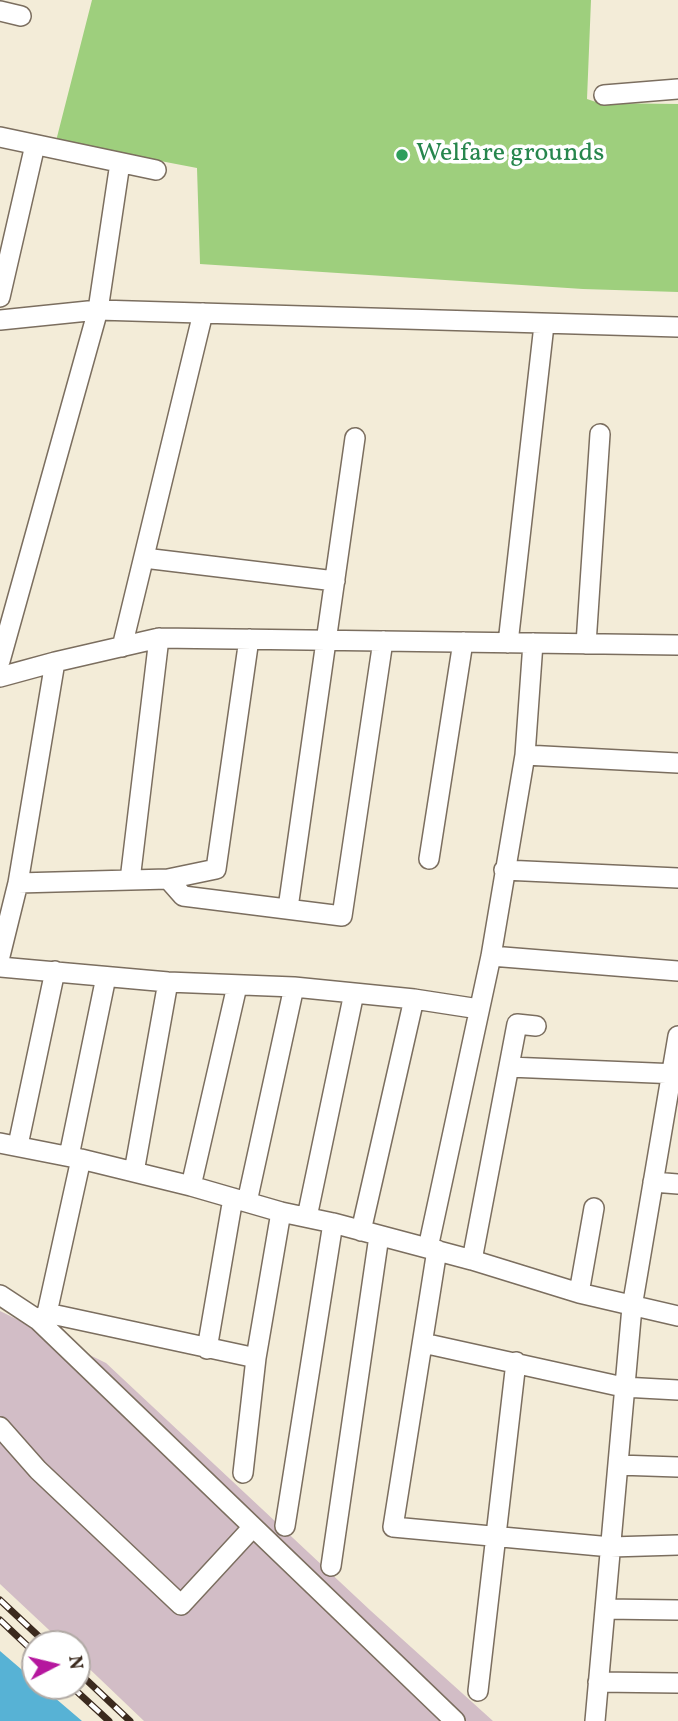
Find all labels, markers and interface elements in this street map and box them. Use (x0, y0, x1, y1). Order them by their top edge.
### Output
place label: Welfare grounds (416, 139, 604, 171)
marker: Welfare grounds (394, 147, 410, 163)
north arrow (21, 1630, 91, 1700)
text: N (61, 1654, 89, 1671)

